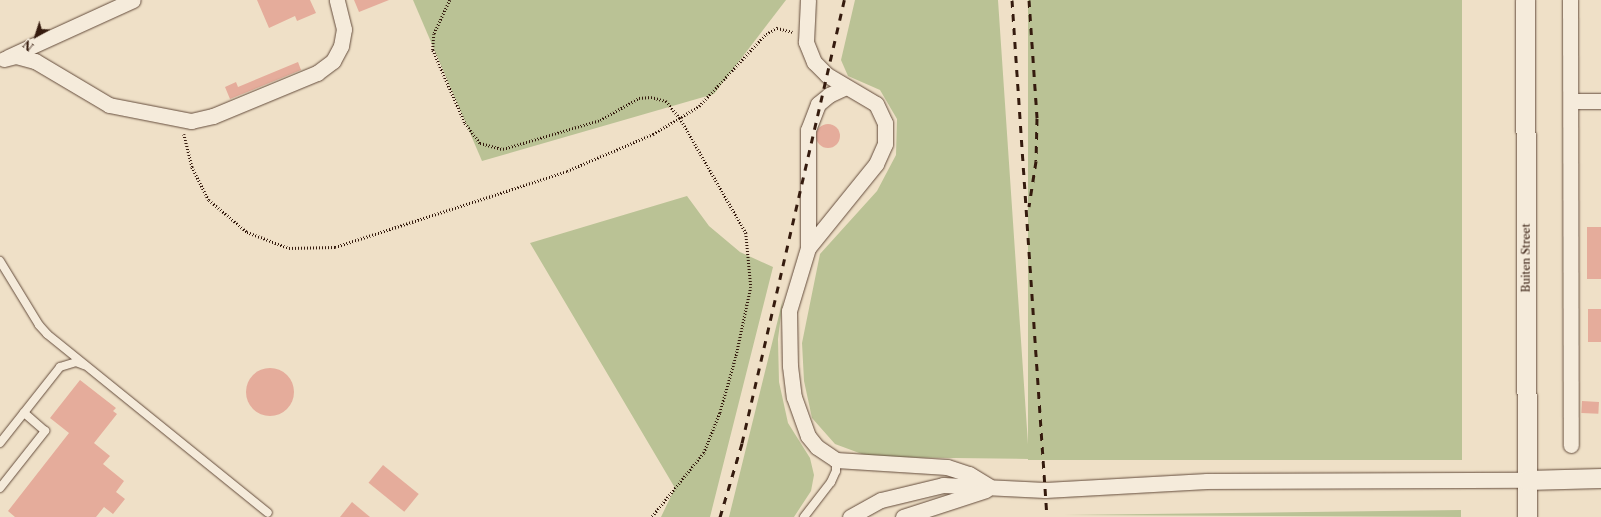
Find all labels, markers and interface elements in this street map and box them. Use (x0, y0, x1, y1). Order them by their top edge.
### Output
north arrow (16, 16, 56, 56)
text: N (20, 37, 37, 54)
street label: Buiten Street (1519, 224, 1533, 292)

